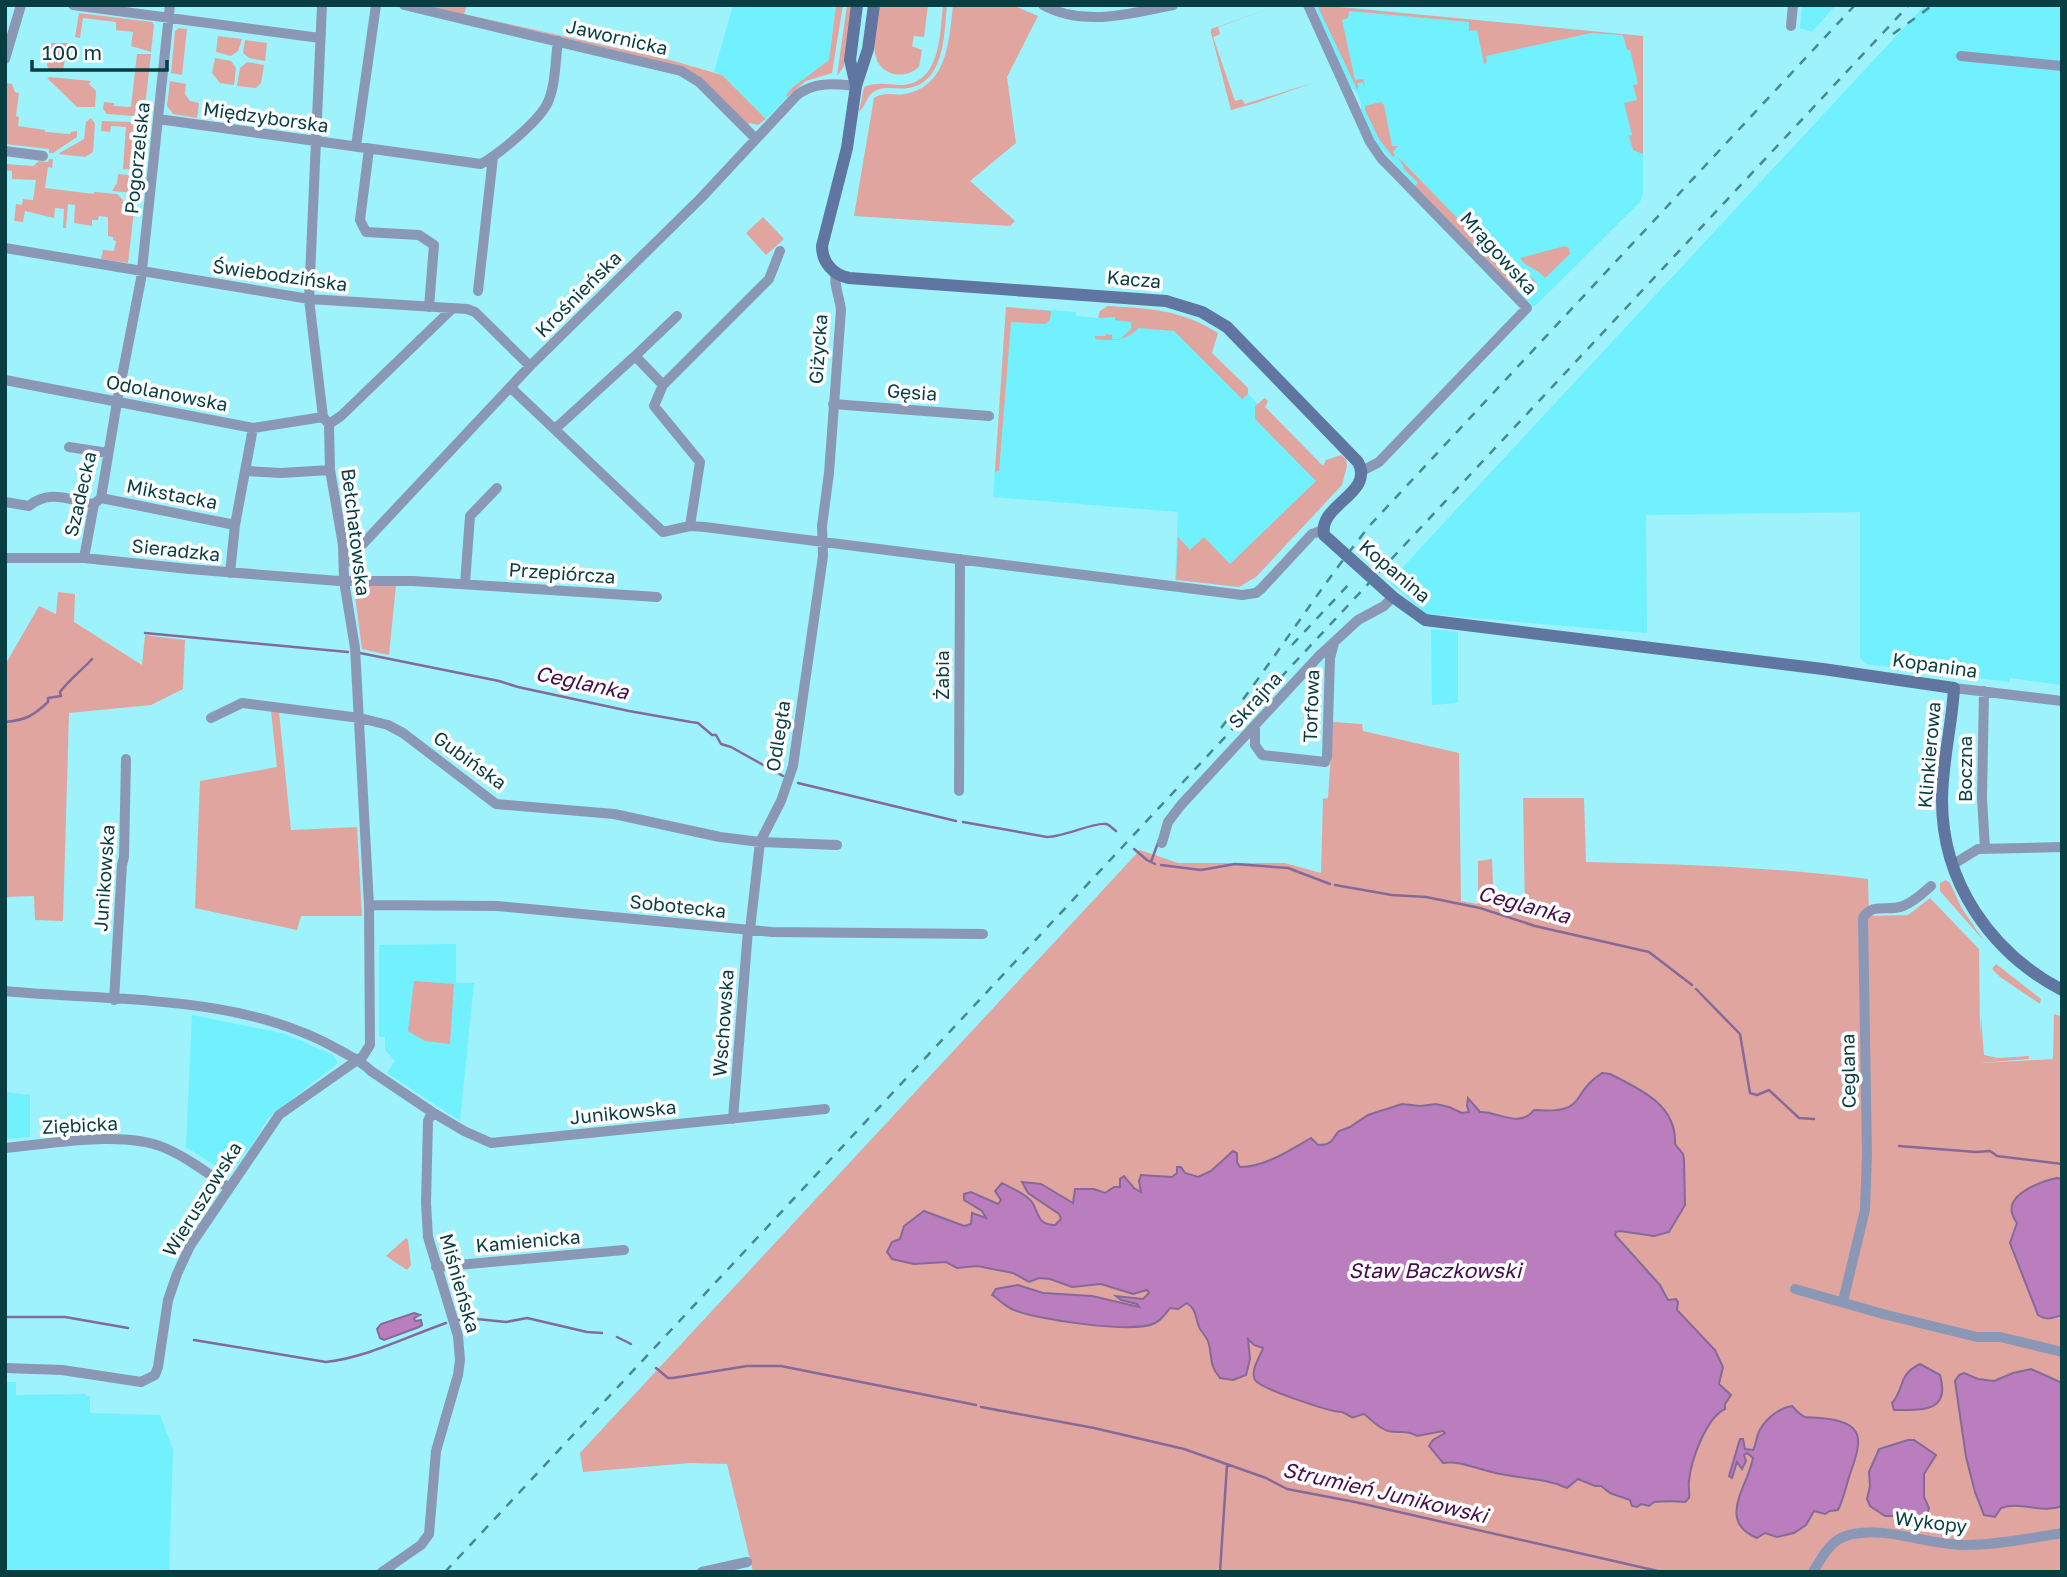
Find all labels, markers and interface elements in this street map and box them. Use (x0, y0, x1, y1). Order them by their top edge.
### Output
street label: Jawornicka (564, 14, 670, 59)
scale bar (32, 28, 166, 72)
text: 100 m (42, 39, 102, 65)
street label: Międzyborska (202, 96, 330, 137)
street label: Pogorzelska (119, 101, 154, 215)
street label: Mrągowska (1456, 206, 1543, 299)
street label: Krośnieńska (530, 246, 626, 342)
street label: Świebodzińska (211, 254, 349, 295)
street label: Kacza (1106, 265, 1162, 292)
street label: Giżycka (804, 313, 831, 385)
street label: Odolanowska (104, 369, 230, 416)
street label: Gęsia (886, 378, 938, 405)
street label: Szadecka (59, 449, 100, 539)
street label: Bełchatowska (337, 467, 376, 597)
street label: Mikstacka (125, 473, 220, 514)
street label: Sieradzka (131, 533, 221, 566)
street label: Kopanina (1355, 534, 1436, 607)
street label: Przepiórcza (508, 557, 616, 588)
street label: Kopanina (1891, 647, 1979, 682)
street label: Żabia (930, 650, 953, 700)
water label: Ceglanka (533, 659, 632, 705)
street label: Skrajna (1223, 667, 1286, 733)
street label: Torfowa (1298, 669, 1323, 743)
street label: Odległa (761, 699, 794, 773)
street label: Klinkierowa (1912, 701, 1945, 809)
street label: Gubińska (429, 725, 511, 794)
street label: Boczna (1953, 736, 1976, 802)
street label: Junikowska (88, 824, 119, 932)
water label: Ceglanka (1475, 879, 1574, 929)
street label: Sobotecka (629, 889, 727, 922)
street label: Wschowska (707, 968, 738, 1078)
street label: Ceglana (1835, 1033, 1860, 1109)
street label: Junikowska (568, 1094, 677, 1129)
street label: Ziębicka (41, 1111, 118, 1138)
street label: Wieruszowska (157, 1137, 246, 1260)
street label: Kamienicka (475, 1224, 581, 1257)
street label: Miśnieńska (435, 1231, 486, 1335)
water label: Staw Baczkowski (1349, 1257, 1524, 1283)
water label: Strumień Junikowski (1280, 1456, 1492, 1529)
street label: Wykopy (1894, 1506, 1969, 1537)

